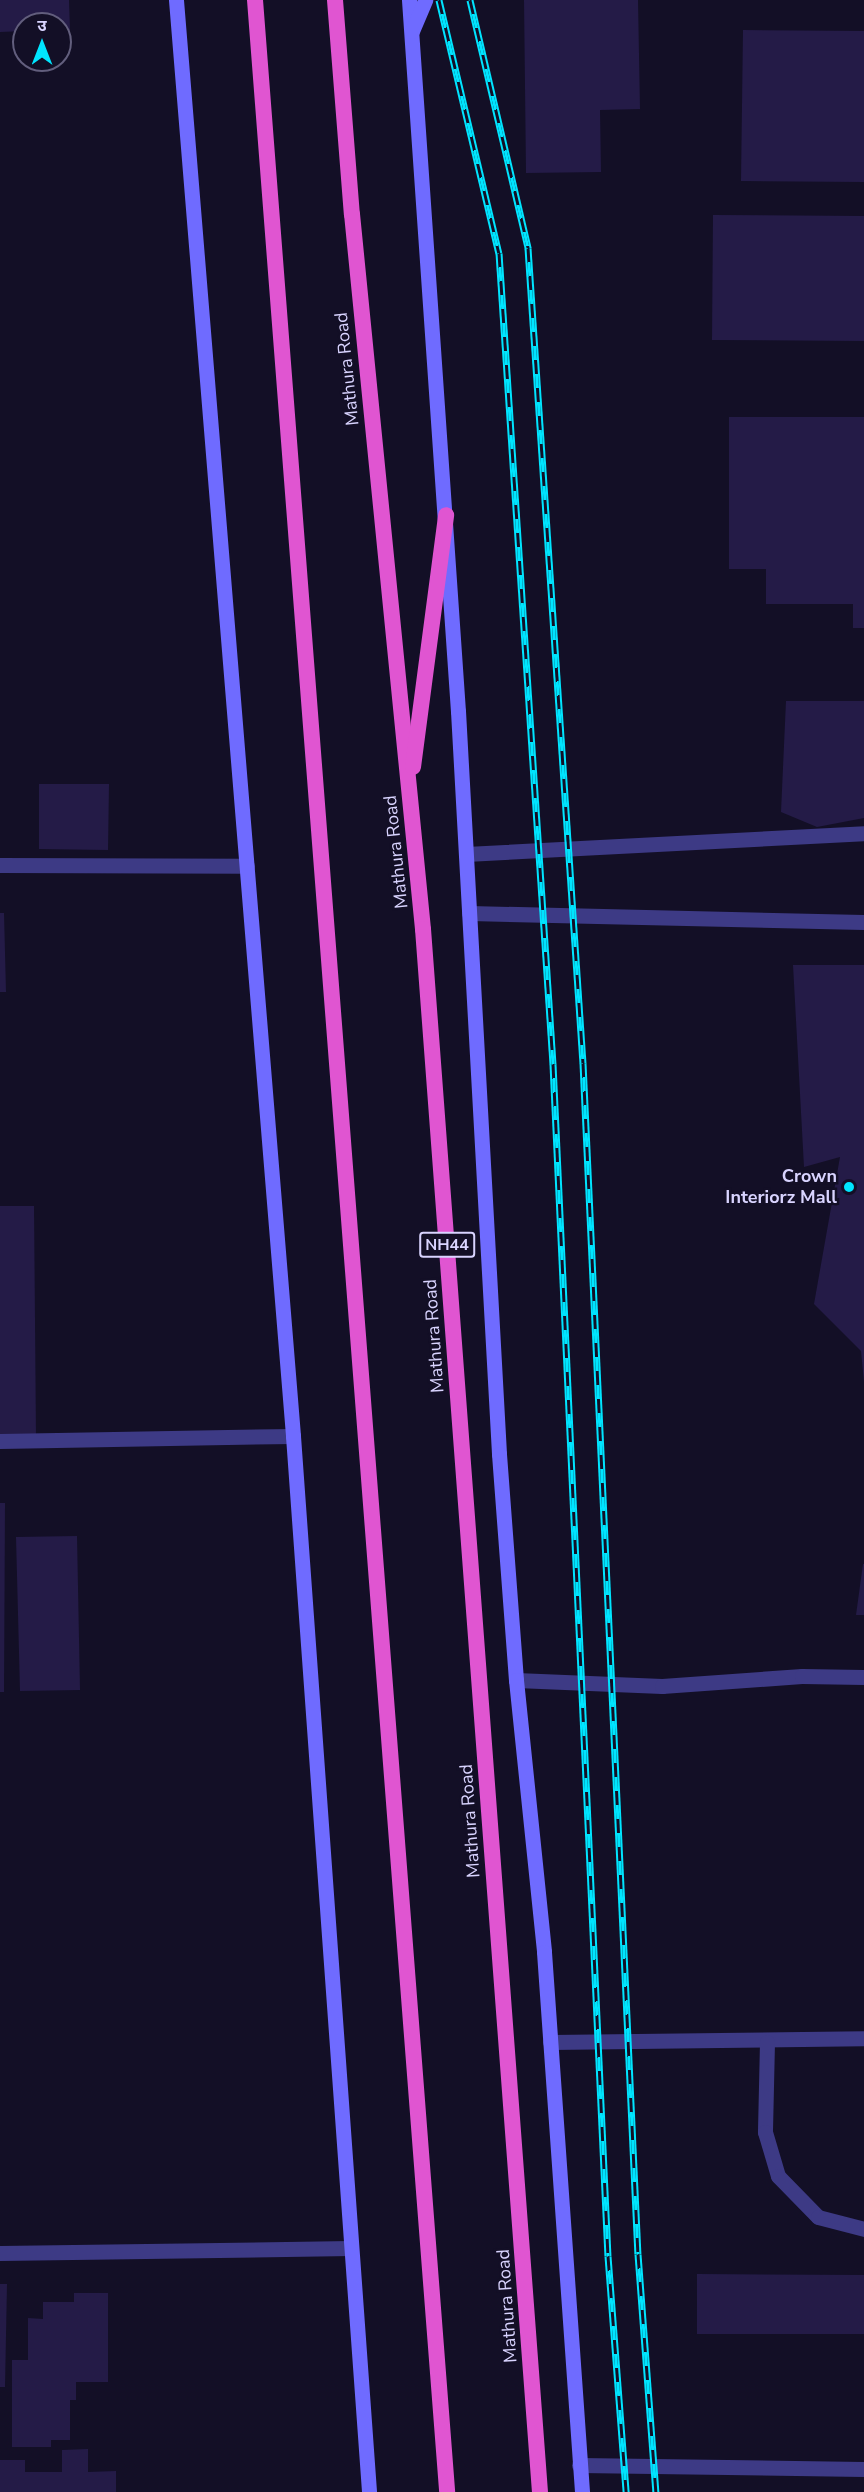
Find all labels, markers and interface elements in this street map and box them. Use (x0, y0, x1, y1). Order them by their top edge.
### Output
north arrow (12, 12, 72, 72)
text: उ (37, 15, 47, 37)
street label: Mathura Road (330, 311, 364, 427)
street label: Mathura Road (379, 794, 413, 910)
place label: Crown Interiorz Mall (725, 1166, 837, 1208)
marker: Crown Interiorz Mall (842, 1180, 856, 1194)
road number: NH44 (418, 1232, 476, 1258)
street label: Mathura Road (419, 1278, 449, 1394)
street label: Mathura Road (455, 1763, 485, 1879)
street label: Mathura Road (492, 2248, 522, 2364)

